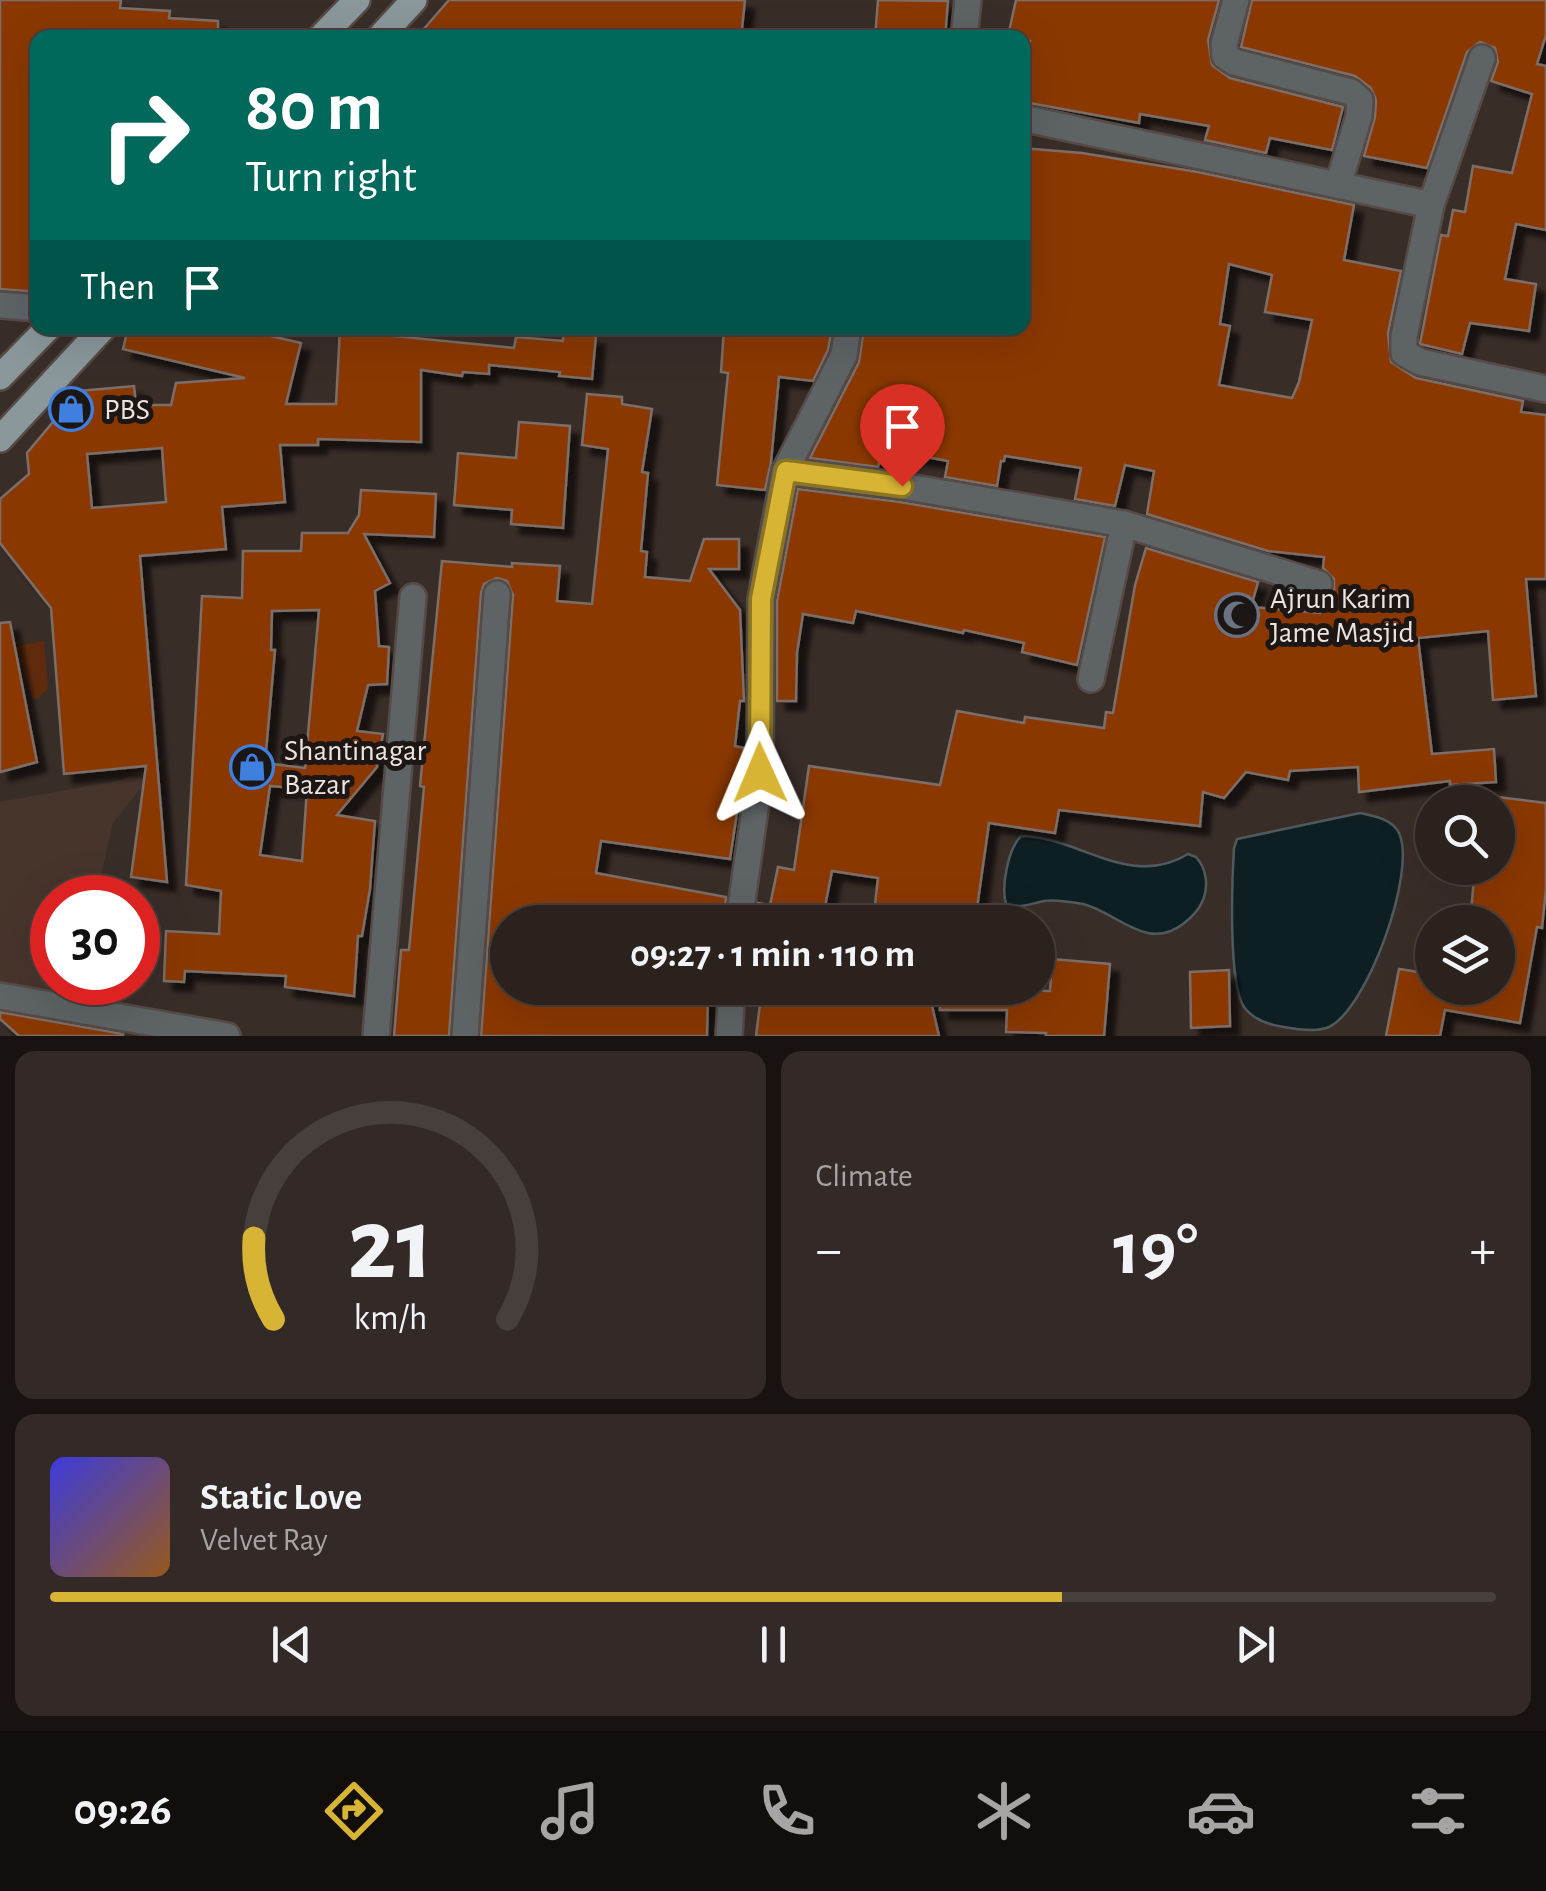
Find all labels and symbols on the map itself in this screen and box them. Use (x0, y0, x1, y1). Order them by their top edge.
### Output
pin (860, 384, 945, 487)
shop icon: PBS (48, 386, 94, 432)
place label: PBS (104, 395, 150, 425)
place label: Ajrun Karim Jame Masjid (1270, 584, 1414, 648)
mosque icon: Ajrun Karim Jame Masjid (1214, 592, 1260, 638)
position arrow (708, 721, 812, 825)
place label: Shantinagar Bazar (284, 736, 426, 800)
shop icon: Shantinagar Bazar (229, 744, 275, 790)
speed limit sign: 30 (30, 875, 160, 1005)

